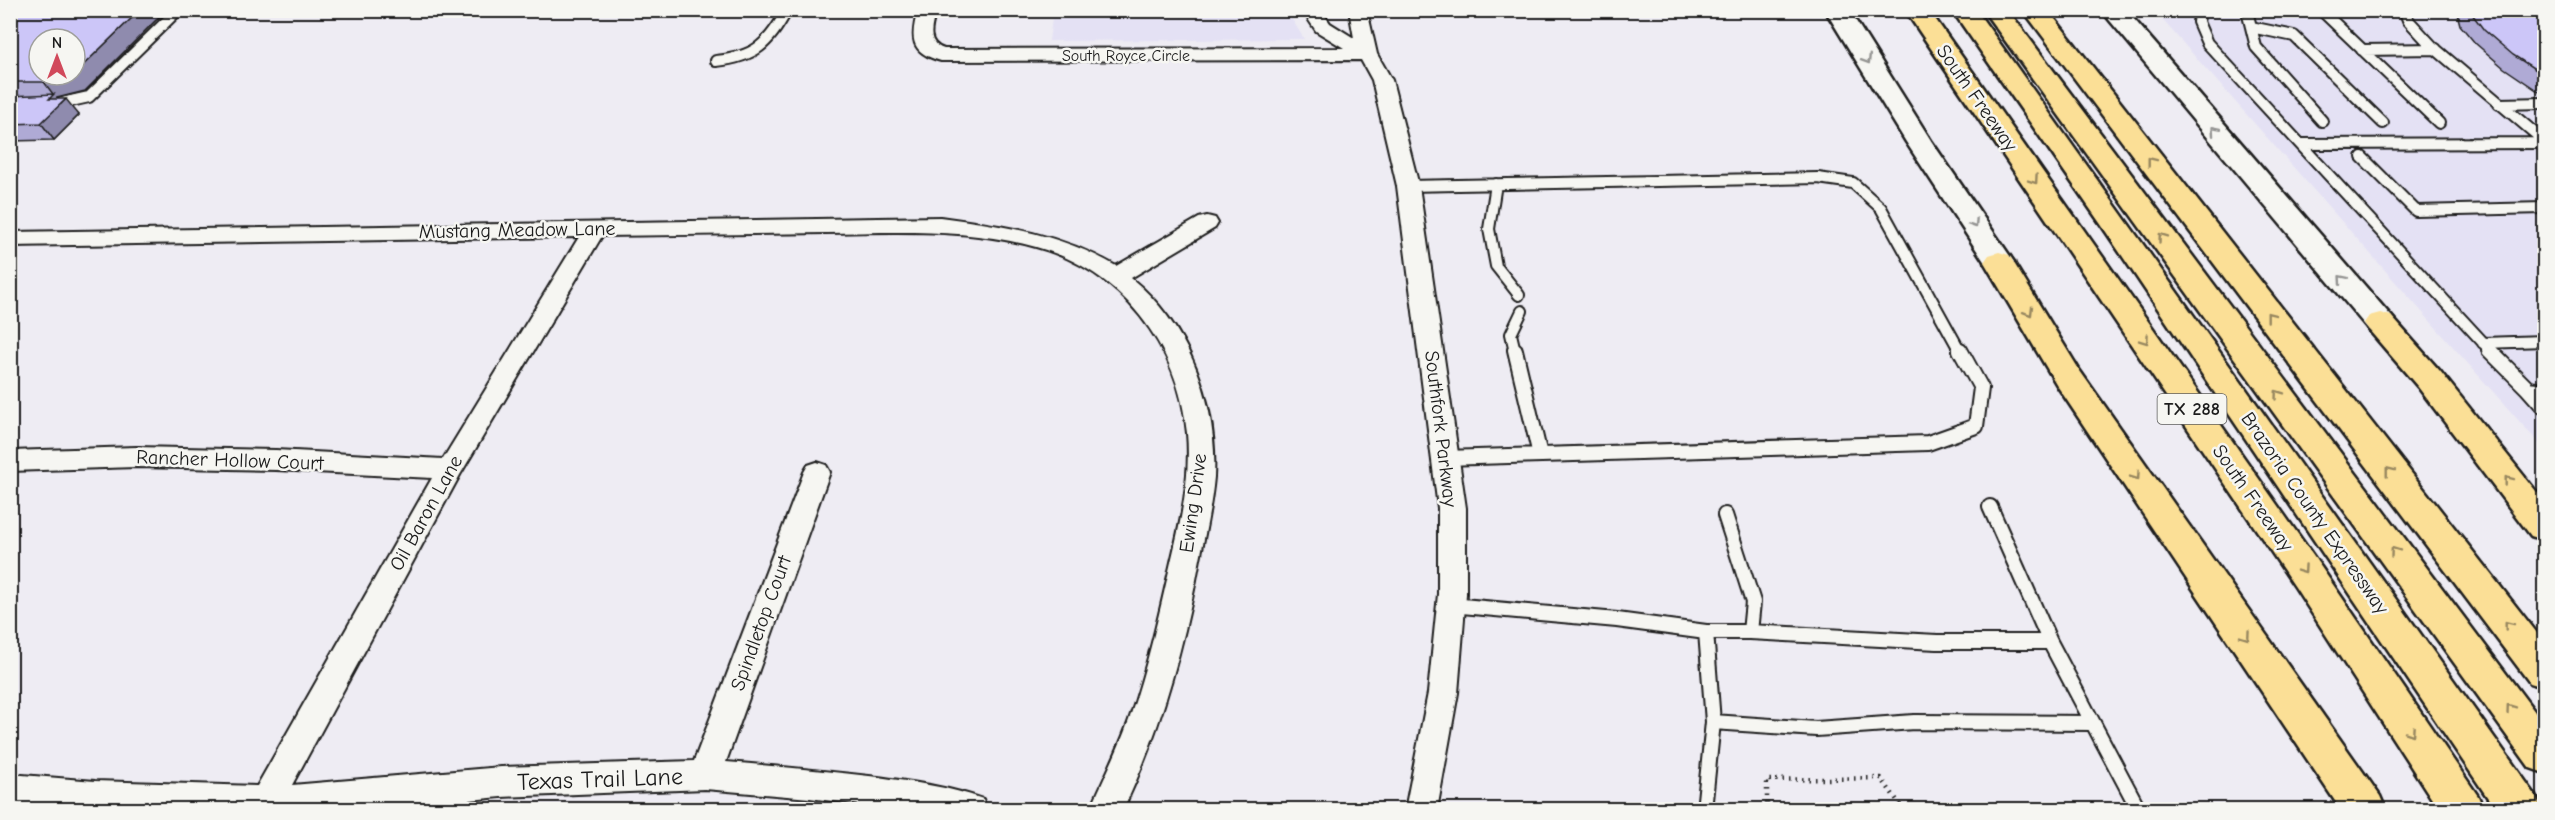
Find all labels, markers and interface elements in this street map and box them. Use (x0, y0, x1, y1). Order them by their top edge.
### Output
north arrow (27, 27, 87, 87)
text: N (52, 34, 62, 52)
street label: South Freeway (1932, 40, 2022, 156)
street label: South Royce Circle (1062, 47, 1190, 65)
one-way arrow (1860, 54, 1871, 65)
one-way arrow (2212, 126, 2223, 137)
one-way arrow (2148, 157, 2159, 168)
one-way arrow (2027, 173, 2038, 184)
street label: Mustang Meadow Lane (418, 217, 616, 243)
one-way arrow (1967, 217, 1978, 228)
one-way arrow (2158, 233, 2169, 244)
one-way arrow (2338, 275, 2349, 286)
one-way arrow (2022, 306, 2034, 316)
one-way arrow (2267, 312, 2278, 323)
one-way arrow (2137, 334, 2148, 345)
street label: Southfork Parkway (1420, 349, 1462, 509)
one-way arrow (2274, 390, 2285, 401)
road number: TX 288 (2158, 394, 2226, 424)
street label: Brazoria County Expressway (2236, 408, 2394, 618)
street label: South Freeway (2208, 440, 2298, 556)
street label: Rancher Hollow Court (136, 445, 325, 475)
street label: Oil Baron Lane (385, 451, 467, 575)
street label: Ewing Drive (1175, 452, 1211, 554)
one-way arrow (2385, 466, 2396, 477)
one-way arrow (2129, 469, 2140, 480)
one-way arrow (2505, 475, 2516, 486)
one-way arrow (2390, 547, 2401, 558)
street label: Spindletop Court (726, 551, 797, 694)
one-way arrow (2296, 563, 2307, 574)
one-way arrow (2505, 621, 2516, 632)
one-way arrow (2239, 630, 2250, 641)
one-way arrow (2506, 703, 2517, 714)
one-way arrow (2404, 726, 2416, 736)
street label: Texas Trail Lane (517, 762, 683, 796)

